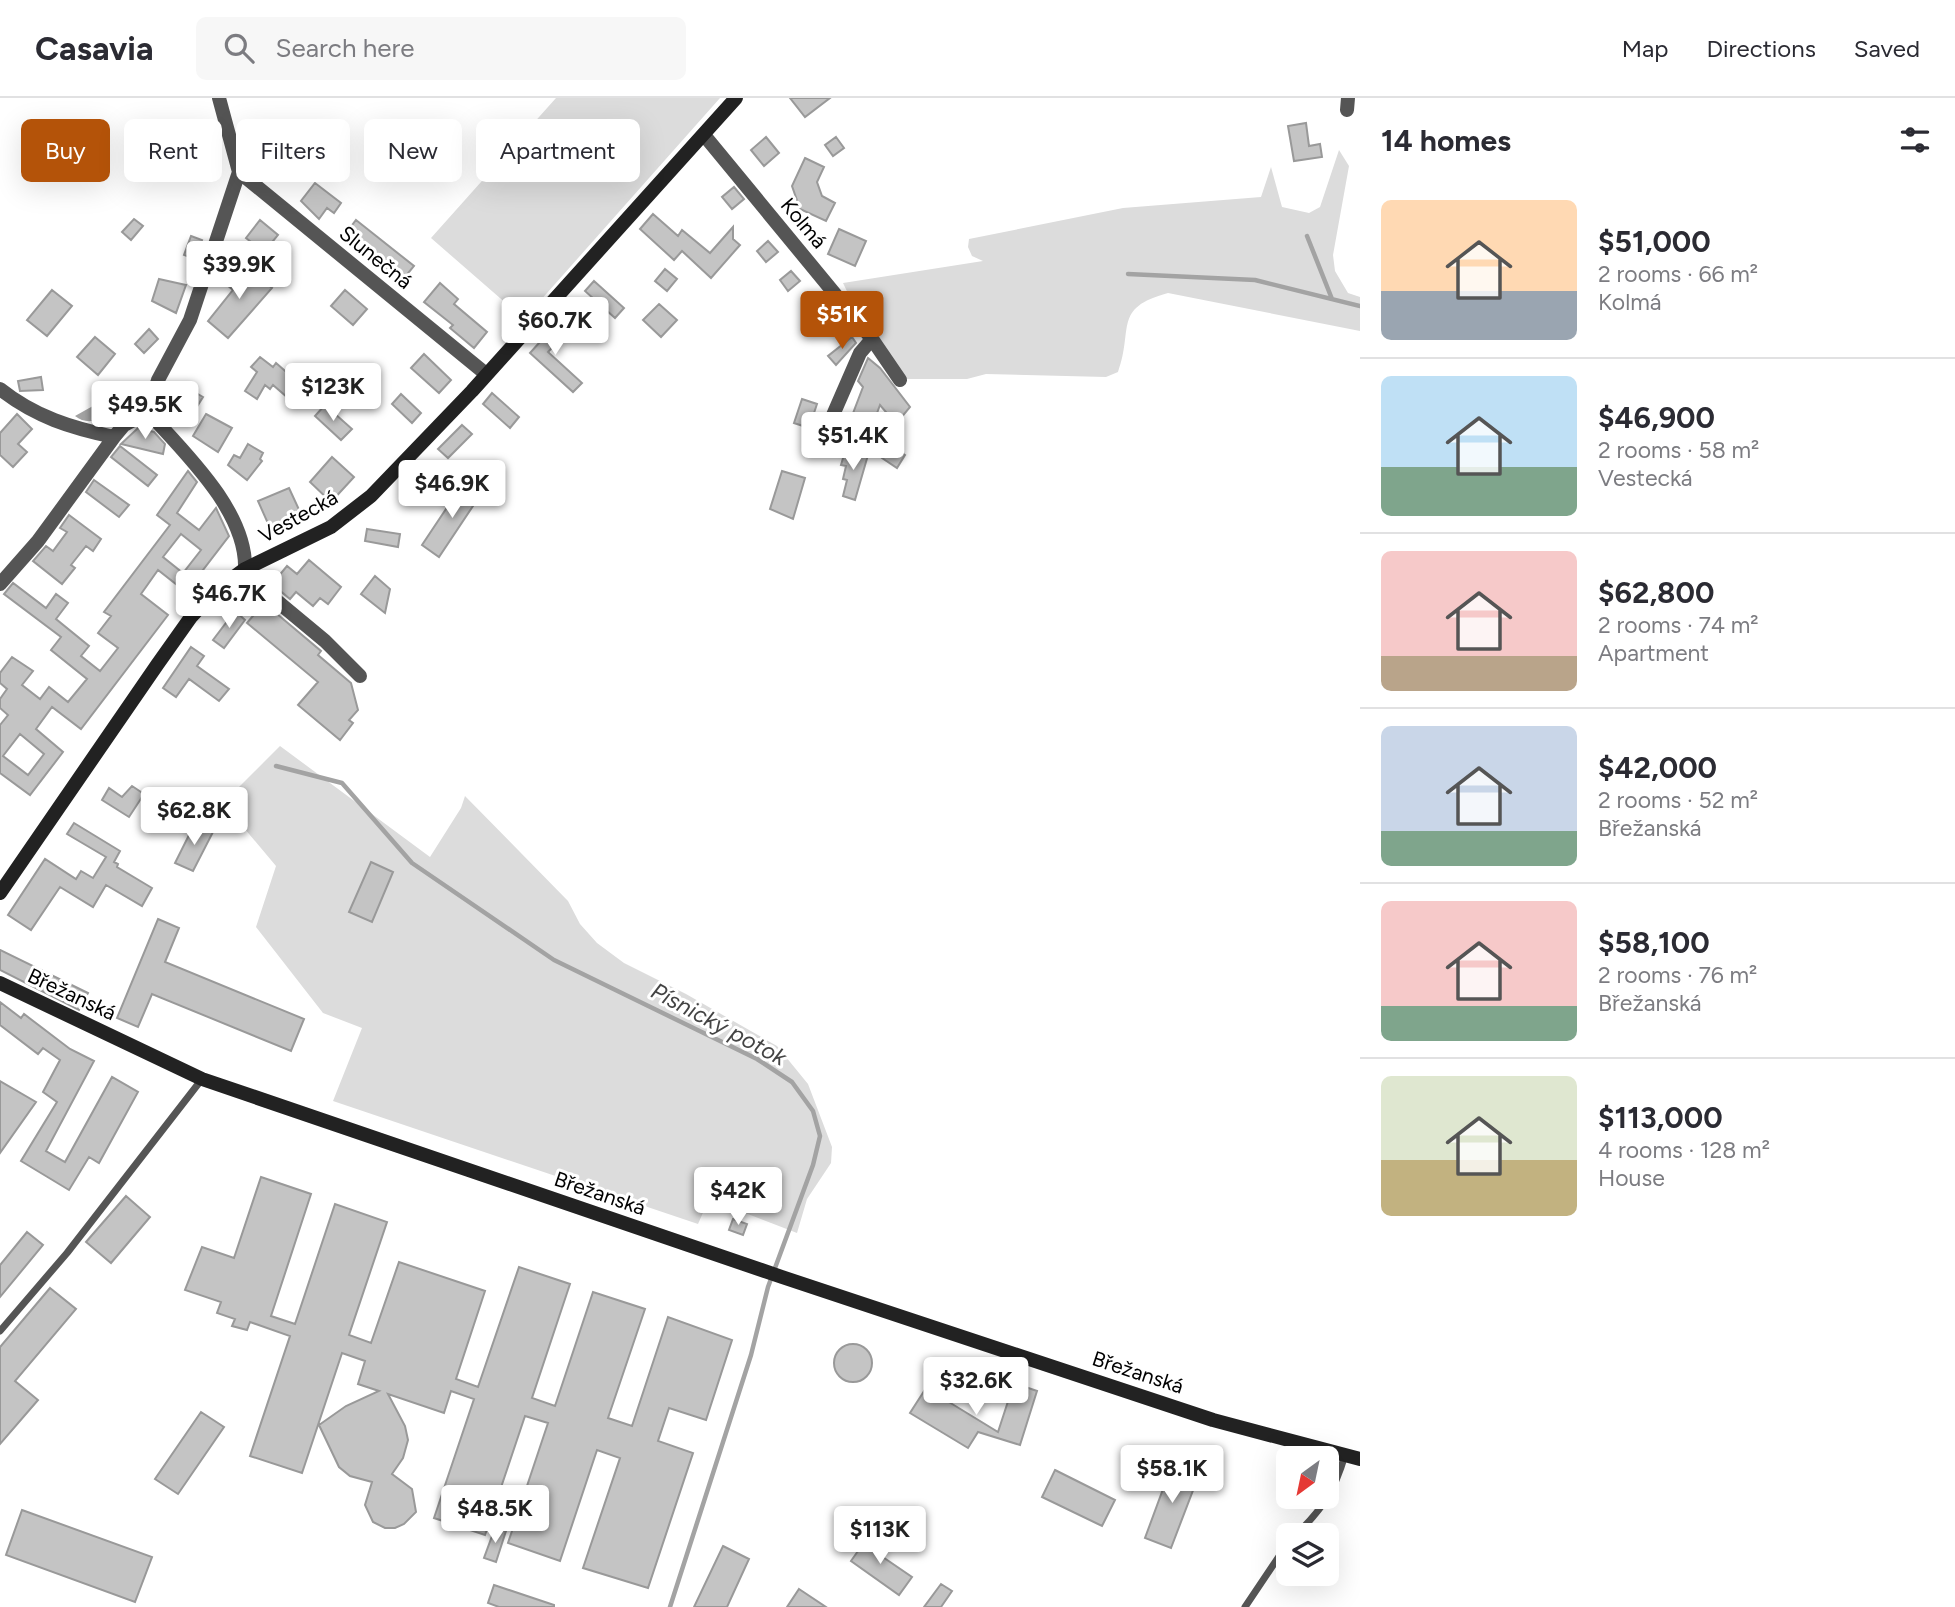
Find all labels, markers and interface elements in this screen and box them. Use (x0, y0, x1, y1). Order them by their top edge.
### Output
search box (196, 17, 686, 80)
text: Casavia (35, 29, 154, 68)
icon: search (220, 29, 258, 67)
text: Search here (276, 32, 415, 64)
text: Map (1622, 34, 1668, 63)
text: Directions (1706, 34, 1816, 63)
text: Saved (1854, 34, 1920, 63)
chip: Buy (21, 119, 110, 182)
chip: Rent (124, 119, 222, 182)
chip: Filters (236, 119, 350, 182)
chip: New (364, 119, 462, 182)
chip: Apartment (476, 119, 640, 182)
icon: filters (1896, 121, 1934, 159)
text: 14 homes (1381, 122, 1511, 159)
street label: Kolmá (776, 193, 832, 253)
street label: Slunečná (335, 220, 417, 294)
text: $51,000 (1598, 223, 1711, 260)
icon: home (1437, 228, 1521, 312)
pin: $39.9K (182, 242, 296, 301)
text: $39.9K (202, 250, 276, 278)
text: 2 rooms · 66 m² (1598, 260, 1758, 288)
text: Kolmá (1598, 288, 1662, 316)
pin: $51K (801, 292, 883, 351)
pin: $60.7K (498, 298, 612, 357)
text: $51K (816, 300, 868, 328)
text: $60.7K (518, 306, 592, 334)
pin: $123K (284, 364, 382, 423)
text: $123K (301, 372, 365, 400)
pin: $49.5K (88, 382, 202, 441)
text: $49.5K (107, 390, 183, 418)
text: $46,900 (1598, 399, 1715, 436)
icon: home (1437, 404, 1521, 488)
pin: $51.4K (796, 412, 910, 472)
text: $51.4K (817, 421, 889, 449)
text: 2 rooms · 58 m² (1598, 436, 1759, 464)
pin: $46.9K (395, 460, 509, 520)
text: Vestecká (1598, 464, 1693, 492)
text: $46.9K (414, 469, 490, 497)
street label: Vestecká (254, 484, 342, 548)
pin: $46.7K (172, 570, 286, 630)
text: $62,800 (1598, 574, 1714, 611)
text: $46.7K (192, 579, 266, 607)
icon: home (1437, 579, 1521, 663)
text: 2 rooms · 74 m² (1598, 611, 1759, 639)
text: Apartment (1598, 639, 1709, 667)
text: $42,000 (1598, 749, 1717, 786)
icon: home (1437, 754, 1521, 838)
text: 2 rooms · 52 m² (1598, 786, 1758, 814)
pin: $62.8K (137, 788, 251, 847)
text: $62.8K (157, 796, 231, 824)
text: Břežanská (1598, 814, 1702, 842)
text: $58,100 (1598, 924, 1710, 961)
icon: home (1437, 929, 1521, 1013)
text: 2 rooms · 76 m² (1598, 961, 1757, 989)
street label: Břežanská (24, 963, 120, 1025)
water label: Písnický potok (646, 977, 792, 1072)
text: Břežanská (1598, 989, 1702, 1017)
text: $113,000 (1598, 1099, 1723, 1136)
icon: home (1437, 1104, 1521, 1188)
text: 4 rooms · 128 m² (1598, 1136, 1770, 1164)
text: House (1598, 1164, 1665, 1192)
street label: Břežanská (551, 1166, 649, 1220)
pin: $42K (697, 1168, 779, 1227)
text: $42K (710, 1176, 766, 1204)
street label: Břežanská (1089, 1345, 1187, 1399)
pin: $32.6K (919, 1358, 1033, 1417)
text: $32.6K (939, 1366, 1013, 1394)
pin: $58.1K (1115, 1446, 1229, 1505)
north arrow (1276, 1446, 1339, 1508)
map controls (1276, 1446, 1339, 1586)
text: $58.1K (1137, 1454, 1207, 1482)
pin: $48.5K (438, 1486, 552, 1545)
text: $48.5K (457, 1494, 533, 1522)
pin: $113K (831, 1506, 929, 1566)
text: $113K (850, 1515, 910, 1543)
button: layers (1276, 1523, 1339, 1586)

